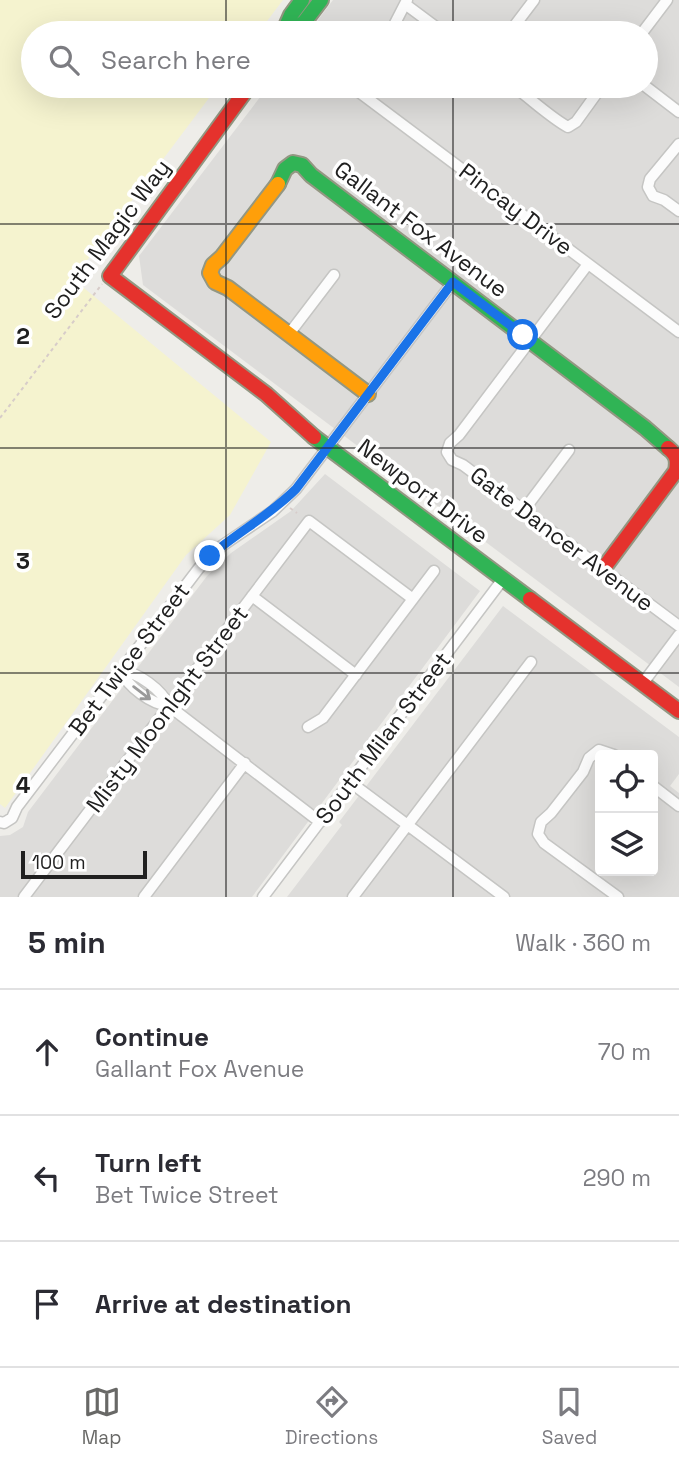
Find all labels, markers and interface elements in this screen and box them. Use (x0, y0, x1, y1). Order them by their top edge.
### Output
search box (21, 21, 658, 98)
icon: search (45, 41, 83, 79)
text: Search here (101, 43, 251, 77)
street label: South Magic Way (37, 153, 177, 325)
street label: Gallant Fox Avenue (328, 154, 514, 304)
street label: Pincay Drive (453, 156, 579, 262)
route start (507, 319, 538, 350)
text: 2 (16, 321, 30, 351)
street label: Newport Drive (352, 432, 494, 550)
street label: Gate Dancer Avenue (464, 460, 660, 618)
route end (194, 540, 225, 571)
text: 3 (16, 546, 30, 576)
street label: Bet Twice Street (62, 577, 196, 741)
street label: Misty Moonlght Street (79, 600, 255, 818)
street label: South Milan Street (309, 646, 457, 830)
one-way arrow (132, 685, 151, 700)
map controls (595, 750, 658, 876)
button: locate (595, 750, 658, 813)
text: 4 (16, 770, 31, 800)
button: layers (595, 813, 658, 876)
scale bar (21, 848, 147, 880)
text: 100 m (32, 850, 86, 875)
text: 5 min (28, 923, 106, 962)
text: Walk · 360 m (515, 928, 651, 958)
text: Continue (95, 1020, 209, 1054)
icon: ahead (28, 1033, 66, 1071)
text: 70 m (598, 1037, 651, 1067)
text: Gallant Fox Avenue (95, 1054, 304, 1084)
text: Turn left (95, 1146, 202, 1180)
icon: left (28, 1159, 66, 1197)
text: 290 m (583, 1163, 651, 1193)
text: Bet Twice Street (95, 1180, 279, 1210)
icon: arrive (28, 1285, 66, 1323)
text: Arrive at destination (95, 1287, 352, 1321)
tab: Map (82, 1383, 121, 1450)
tab: Directions (285, 1383, 378, 1450)
tab: Saved (542, 1383, 597, 1450)

